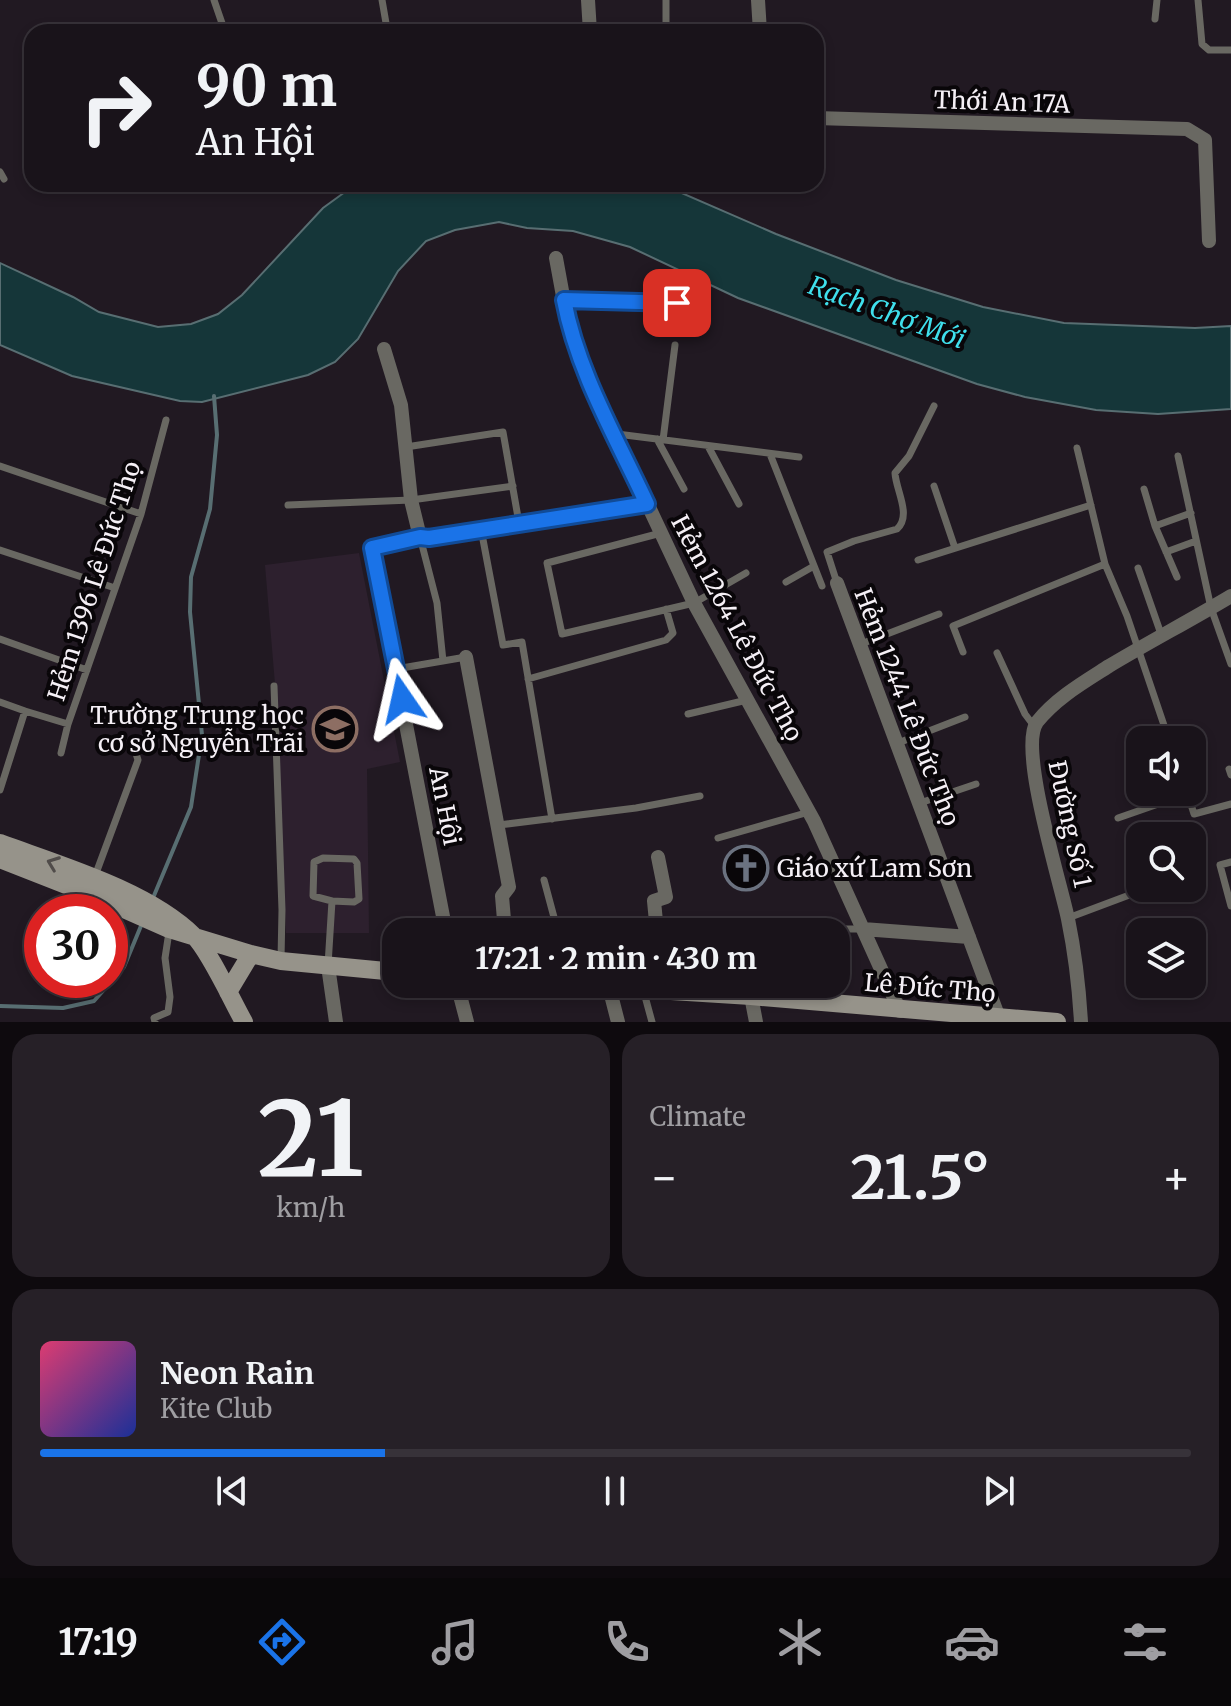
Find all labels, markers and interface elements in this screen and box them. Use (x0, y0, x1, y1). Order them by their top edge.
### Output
text: 90 m (196, 51, 337, 121)
icon: right (64, 56, 168, 160)
street label: Thới An 17A (933, 84, 1072, 120)
text: An Hội (196, 120, 315, 165)
water label: Rạch Chợ Mới (804, 268, 970, 356)
pin (643, 269, 711, 337)
icon: arrive (655, 281, 699, 325)
street label: Hẻm 1396 Lê Đức Thọ (41, 457, 147, 705)
street label: Hẻm 1264 Lê Đức Thọ (664, 510, 810, 746)
street label: Hẻm 1244 Lê Đức Thọ (847, 584, 967, 830)
position arrow (360, 657, 444, 741)
place label: Trường Trung học cơ sở Nguyễn Trãi (90, 700, 304, 759)
school or university icon: Trường Trung học cơ sở Nguyễn Trãi (311, 705, 359, 753)
map controls (1126, 726, 1206, 998)
button: sound (1126, 726, 1206, 806)
street label: Đường Số 1 (1041, 758, 1099, 890)
street label: An Hội (422, 763, 468, 848)
button: search (1126, 822, 1206, 902)
church icon: Giáo xứ Lam Sơn (722, 844, 770, 892)
place label: Giáo xứ Lam Sơn (777, 853, 972, 884)
one-way arrow (47, 856, 61, 873)
speed limit sign: 30 (24, 894, 128, 998)
button: layers (1126, 918, 1206, 998)
text: 17:21 · 2 min · 430 m (475, 939, 757, 977)
street label: Lê Đức Thọ (863, 967, 997, 1009)
text: 21 (258, 1074, 364, 1204)
text: Climate (650, 1100, 746, 1133)
text: 21.5° (850, 1140, 990, 1215)
text: − (650, 1150, 679, 1205)
text: + (1162, 1150, 1191, 1205)
text: km/h (276, 1191, 345, 1224)
text: Neon Rain (160, 1354, 314, 1392)
text: Kite Club (160, 1392, 272, 1425)
icon: previous (210, 1469, 254, 1513)
icon: pause (593, 1469, 637, 1513)
icon: next (977, 1469, 1021, 1513)
icon: directions (254, 1614, 310, 1670)
icon: music (427, 1614, 483, 1670)
icon: phone (599, 1614, 655, 1670)
icon: climate (772, 1614, 828, 1670)
icon: car (944, 1614, 1000, 1670)
icon: filters (1117, 1614, 1173, 1670)
text: 17:19 (58, 1620, 138, 1665)

